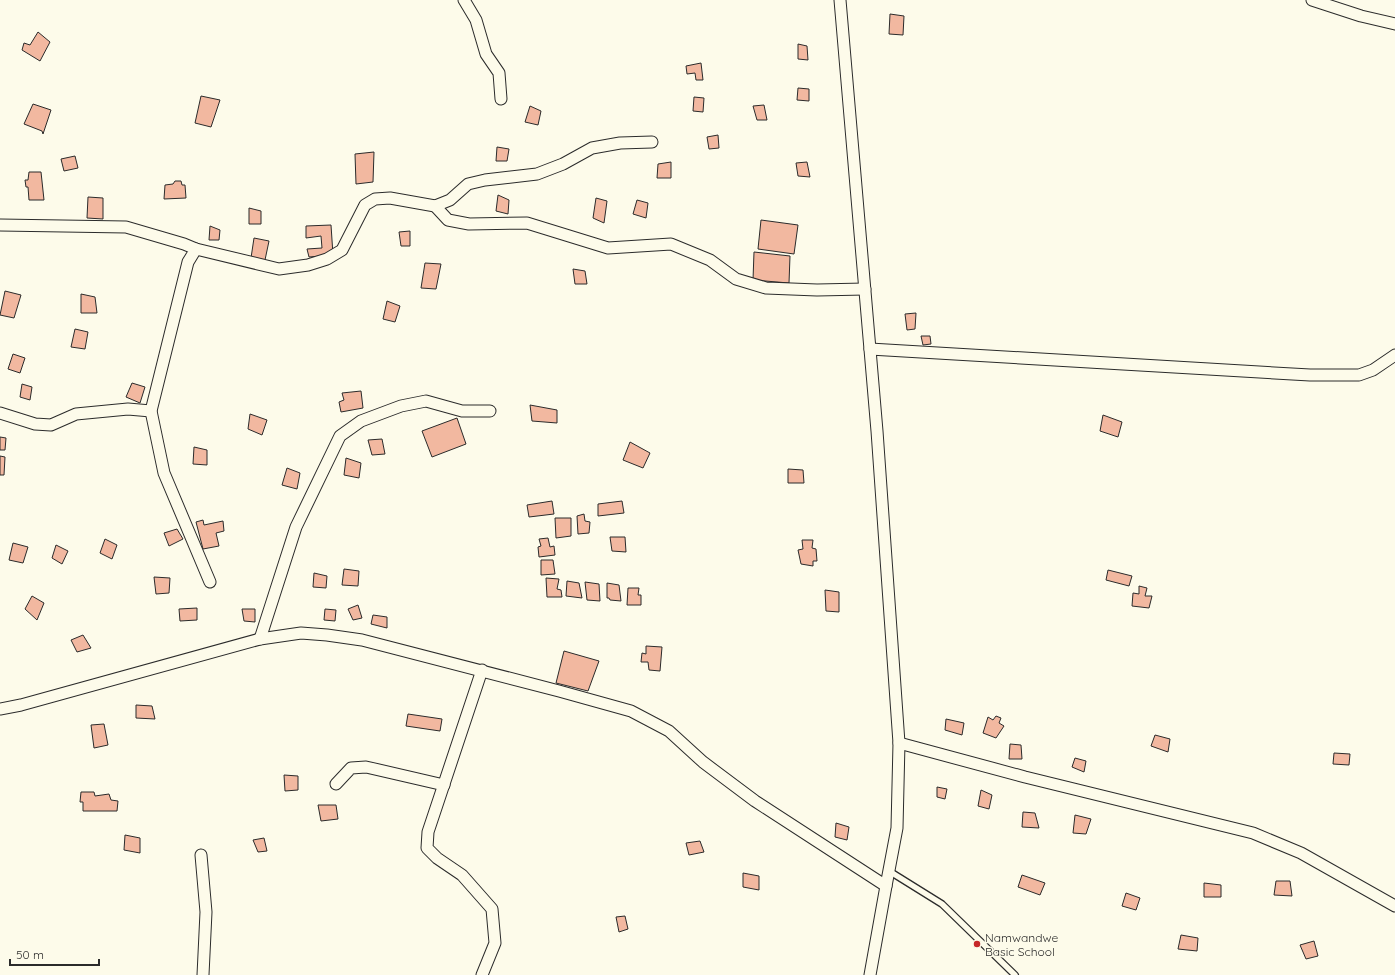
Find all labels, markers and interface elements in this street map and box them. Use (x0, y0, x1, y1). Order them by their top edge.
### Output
place label: Namwandwe Basic School (985, 930, 1059, 959)
marker: Namwandwe Basic School (972, 939, 982, 949)
scale bar (10, 941, 99, 967)
text: 50 m (16, 947, 44, 962)

